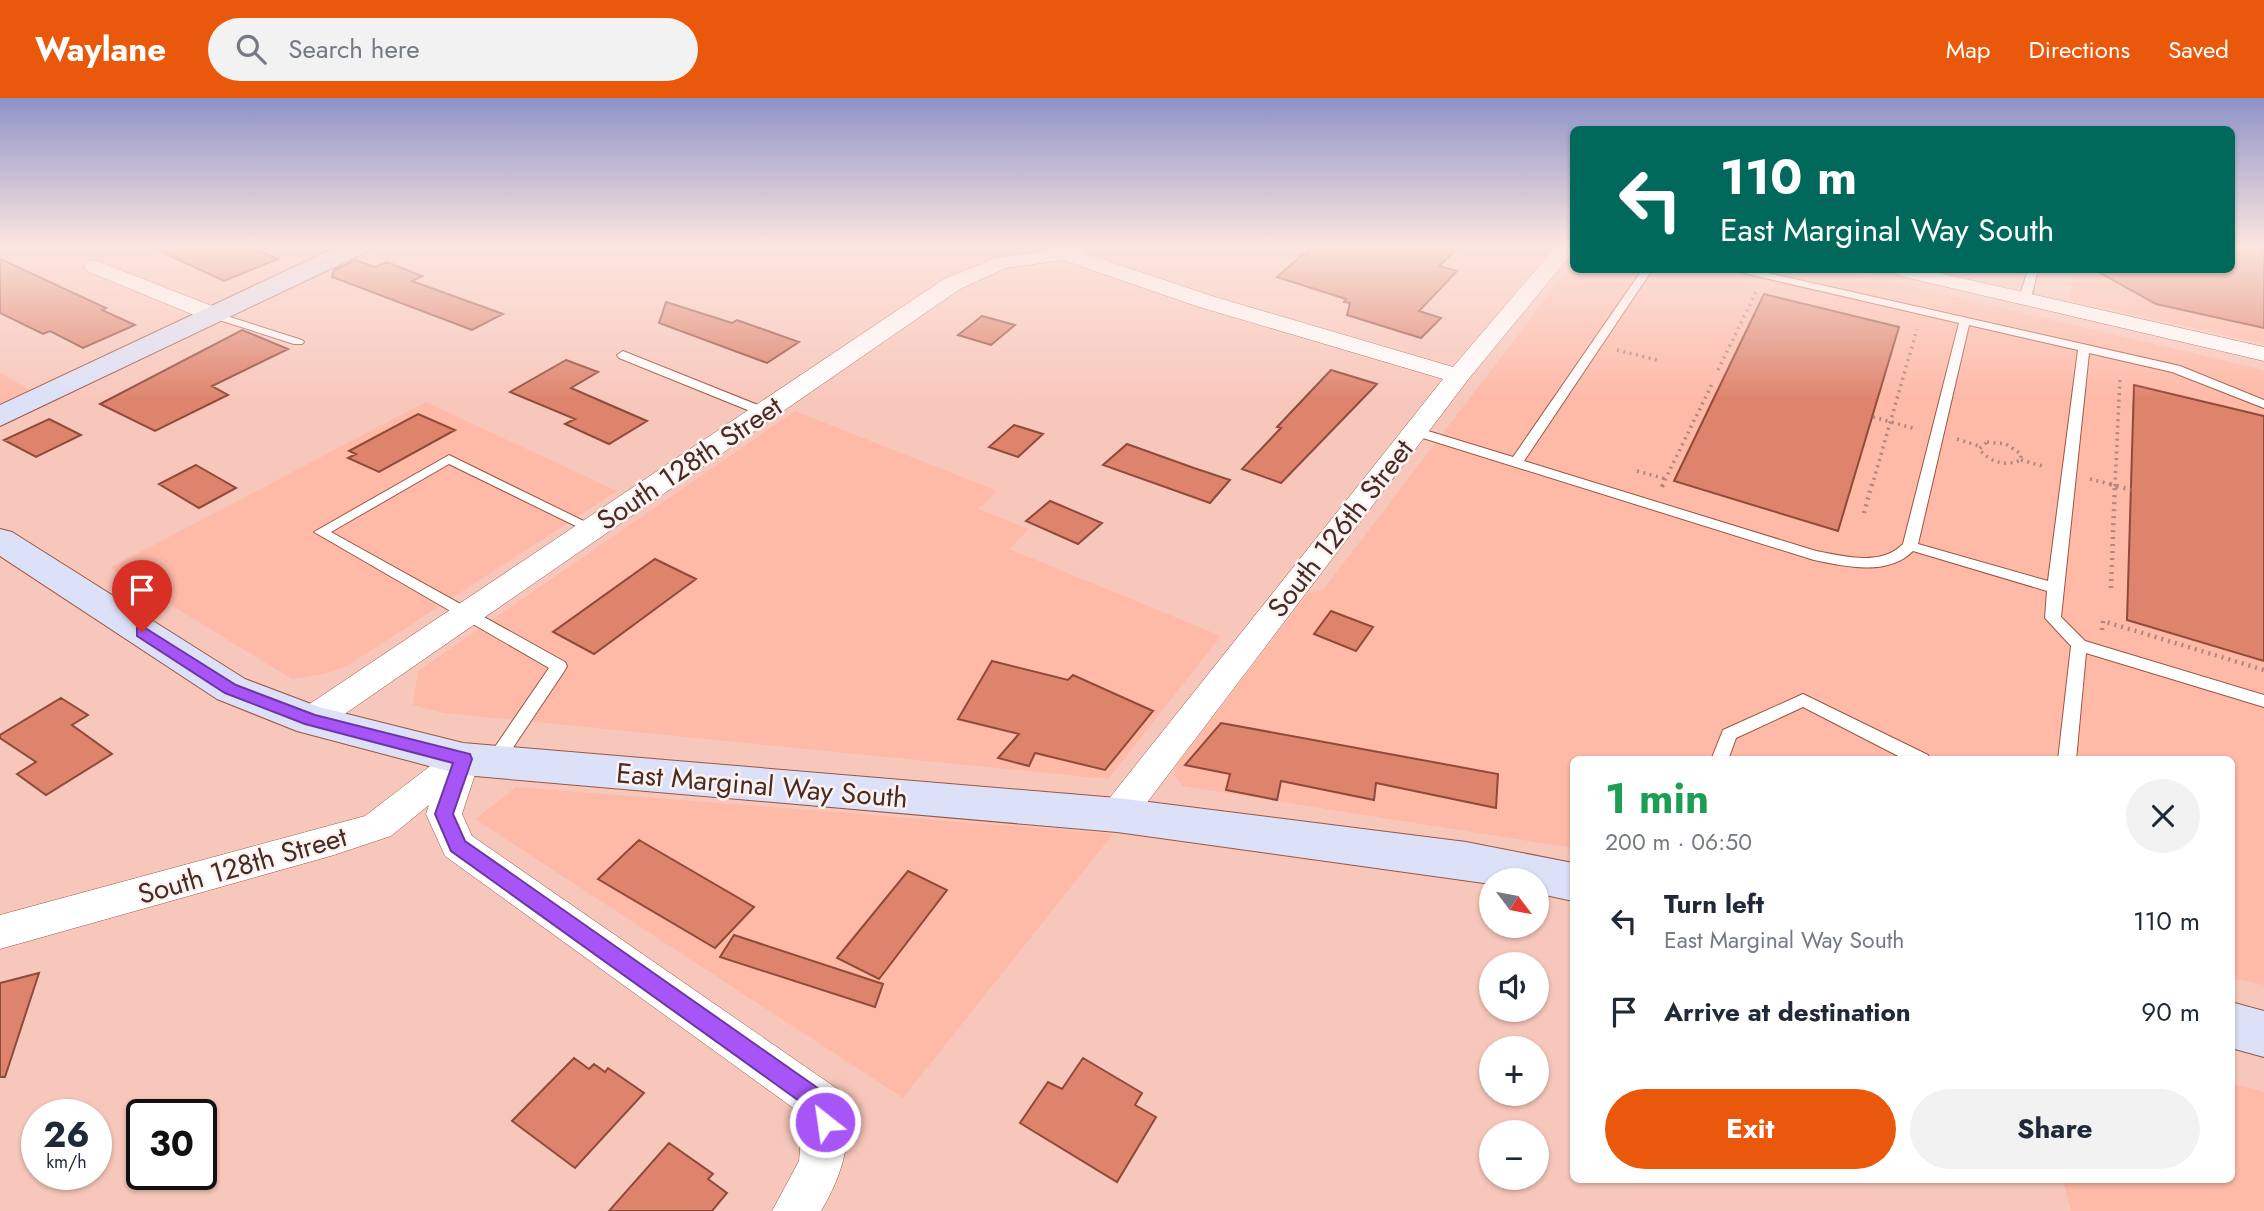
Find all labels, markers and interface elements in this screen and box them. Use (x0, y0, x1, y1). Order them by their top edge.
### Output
search box (208, 18, 698, 81)
text: Waylane (35, 26, 166, 73)
icon: search (232, 30, 270, 68)
text: Search here (288, 30, 420, 68)
text: Map (1946, 32, 1991, 67)
text: Directions (2029, 32, 2130, 67)
text: Saved (2168, 32, 2229, 67)
text: 110 m (1720, 142, 1857, 212)
icon: left (1605, 154, 1696, 245)
text: East Marginal Way South (1720, 207, 2054, 253)
street label: South 128th Street (588, 386, 790, 541)
street label: South 126th Street (1258, 430, 1423, 626)
pin (112, 560, 172, 632)
icon: arrive (123, 571, 161, 609)
street label: East Marginal Way South (614, 752, 909, 819)
text: 1 min (1605, 768, 1709, 829)
button: close (2126, 779, 2200, 853)
street label: South 128th Street (133, 816, 352, 915)
text: 200 m · 06:50 (1605, 825, 1752, 859)
north arrow (1479, 868, 1549, 938)
map controls (1479, 868, 1549, 1190)
text: Turn left (1664, 885, 1764, 923)
icon: left (1605, 902, 1643, 940)
text: 110 m (2133, 902, 2200, 940)
text: East Marginal Way South (1664, 923, 1904, 957)
button: sound (1479, 952, 1549, 1022)
icon: arrive (1605, 993, 1643, 1031)
text: Arrive at destination (1664, 993, 1911, 1031)
text: 90 m (2141, 993, 2200, 1031)
button: + (1479, 1036, 1549, 1106)
position arrow (788, 1085, 862, 1159)
button: Exit (1605, 1089, 1896, 1169)
button: Share (1910, 1089, 2200, 1169)
speed limit sign: 30 (126, 1099, 217, 1190)
text: 26 (43, 1110, 90, 1160)
button: − (1479, 1120, 1549, 1190)
text: km/h (46, 1149, 87, 1175)

